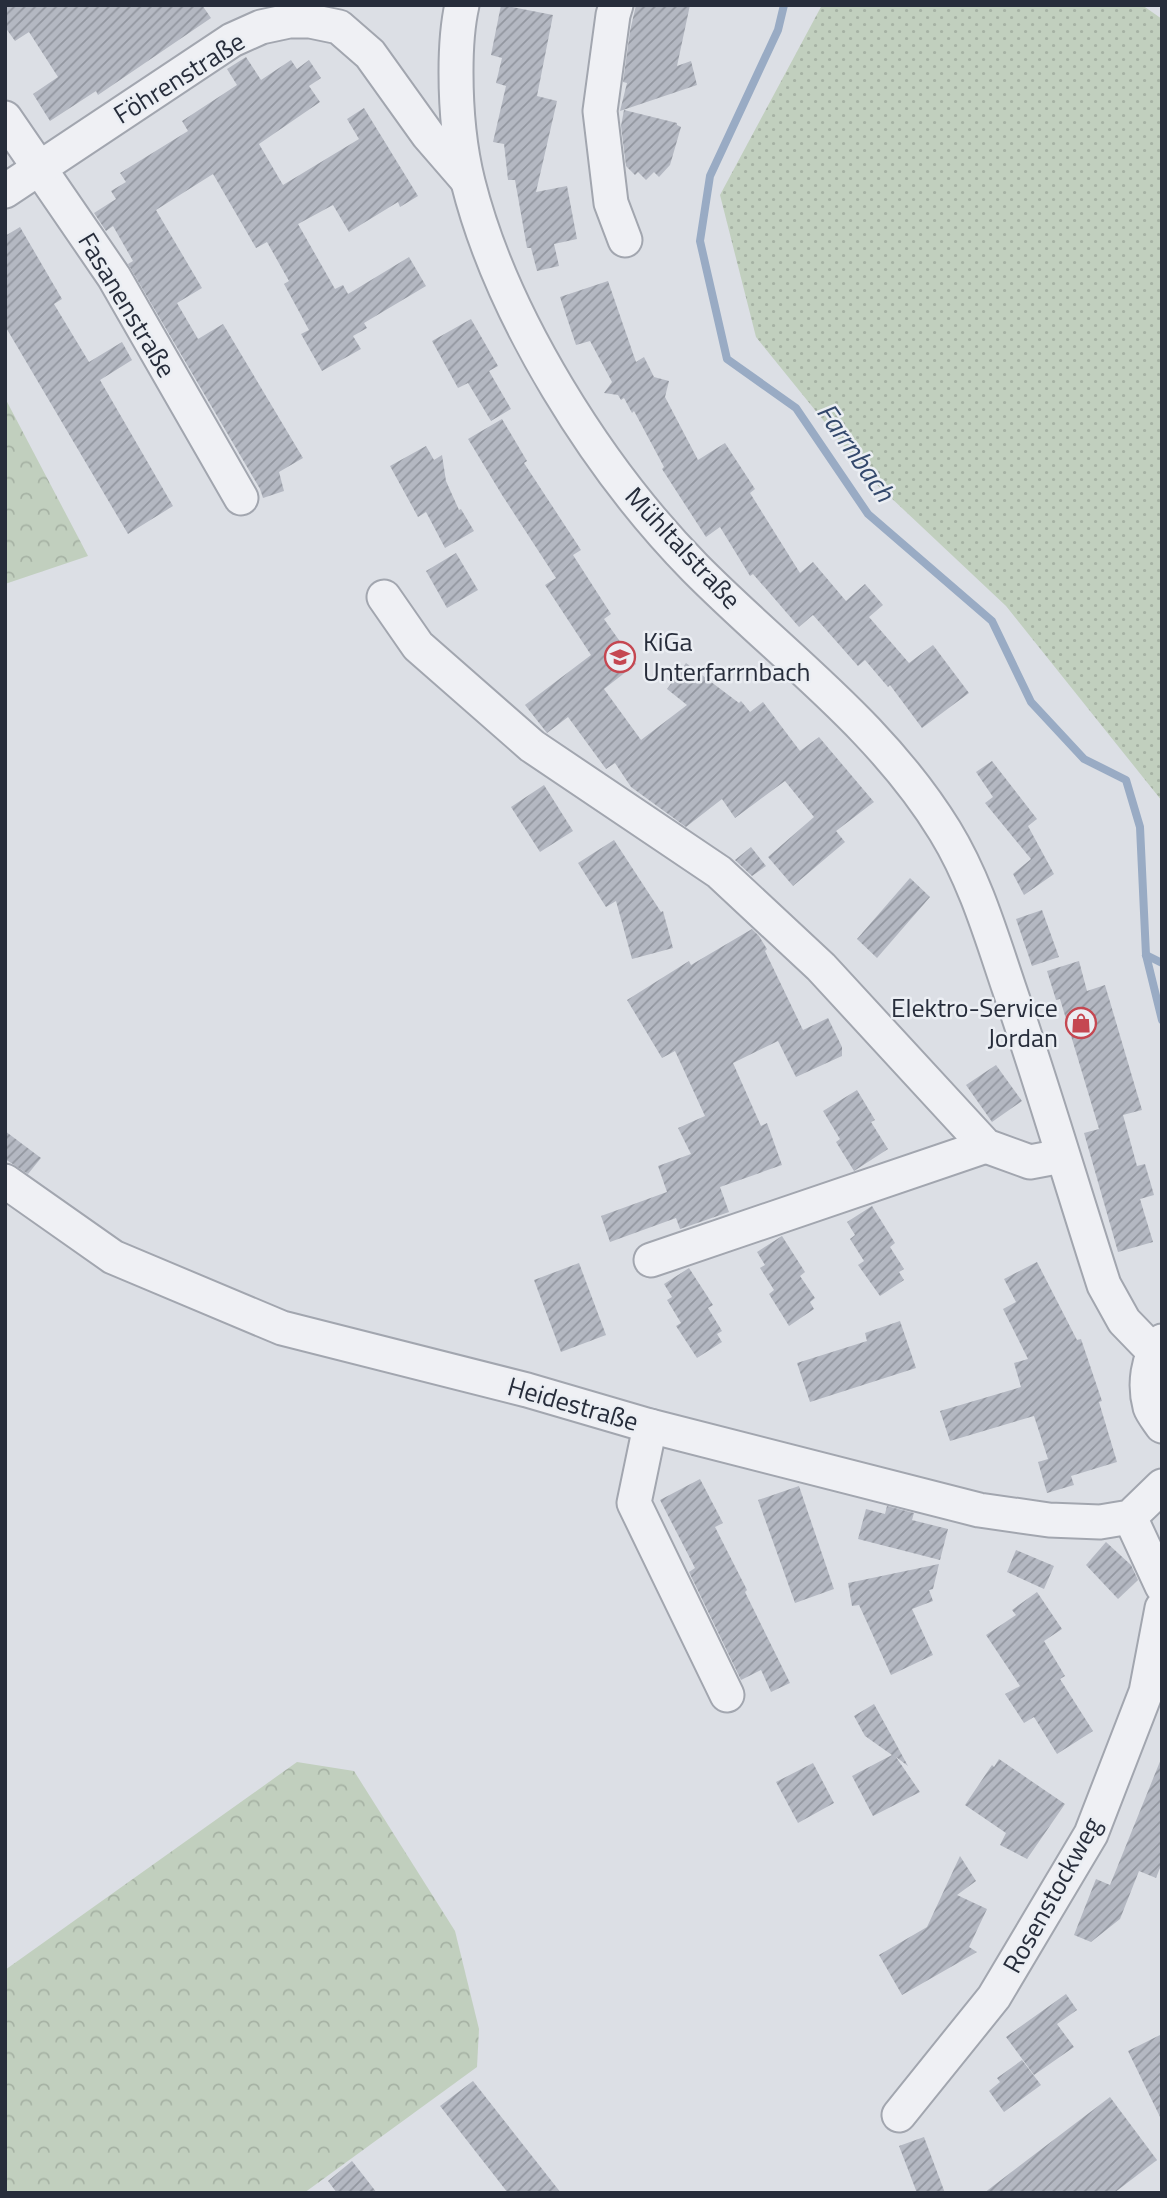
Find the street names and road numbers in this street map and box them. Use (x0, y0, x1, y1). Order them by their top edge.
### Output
street label: Föhrenstraße (106, 22, 252, 133)
street label: Fasanenstraße (69, 225, 186, 385)
street label: Mühltalstraße (616, 478, 751, 618)
street label: Heidestraße (503, 1366, 643, 1441)
street label: Rosenstockweg (992, 1809, 1111, 1980)

